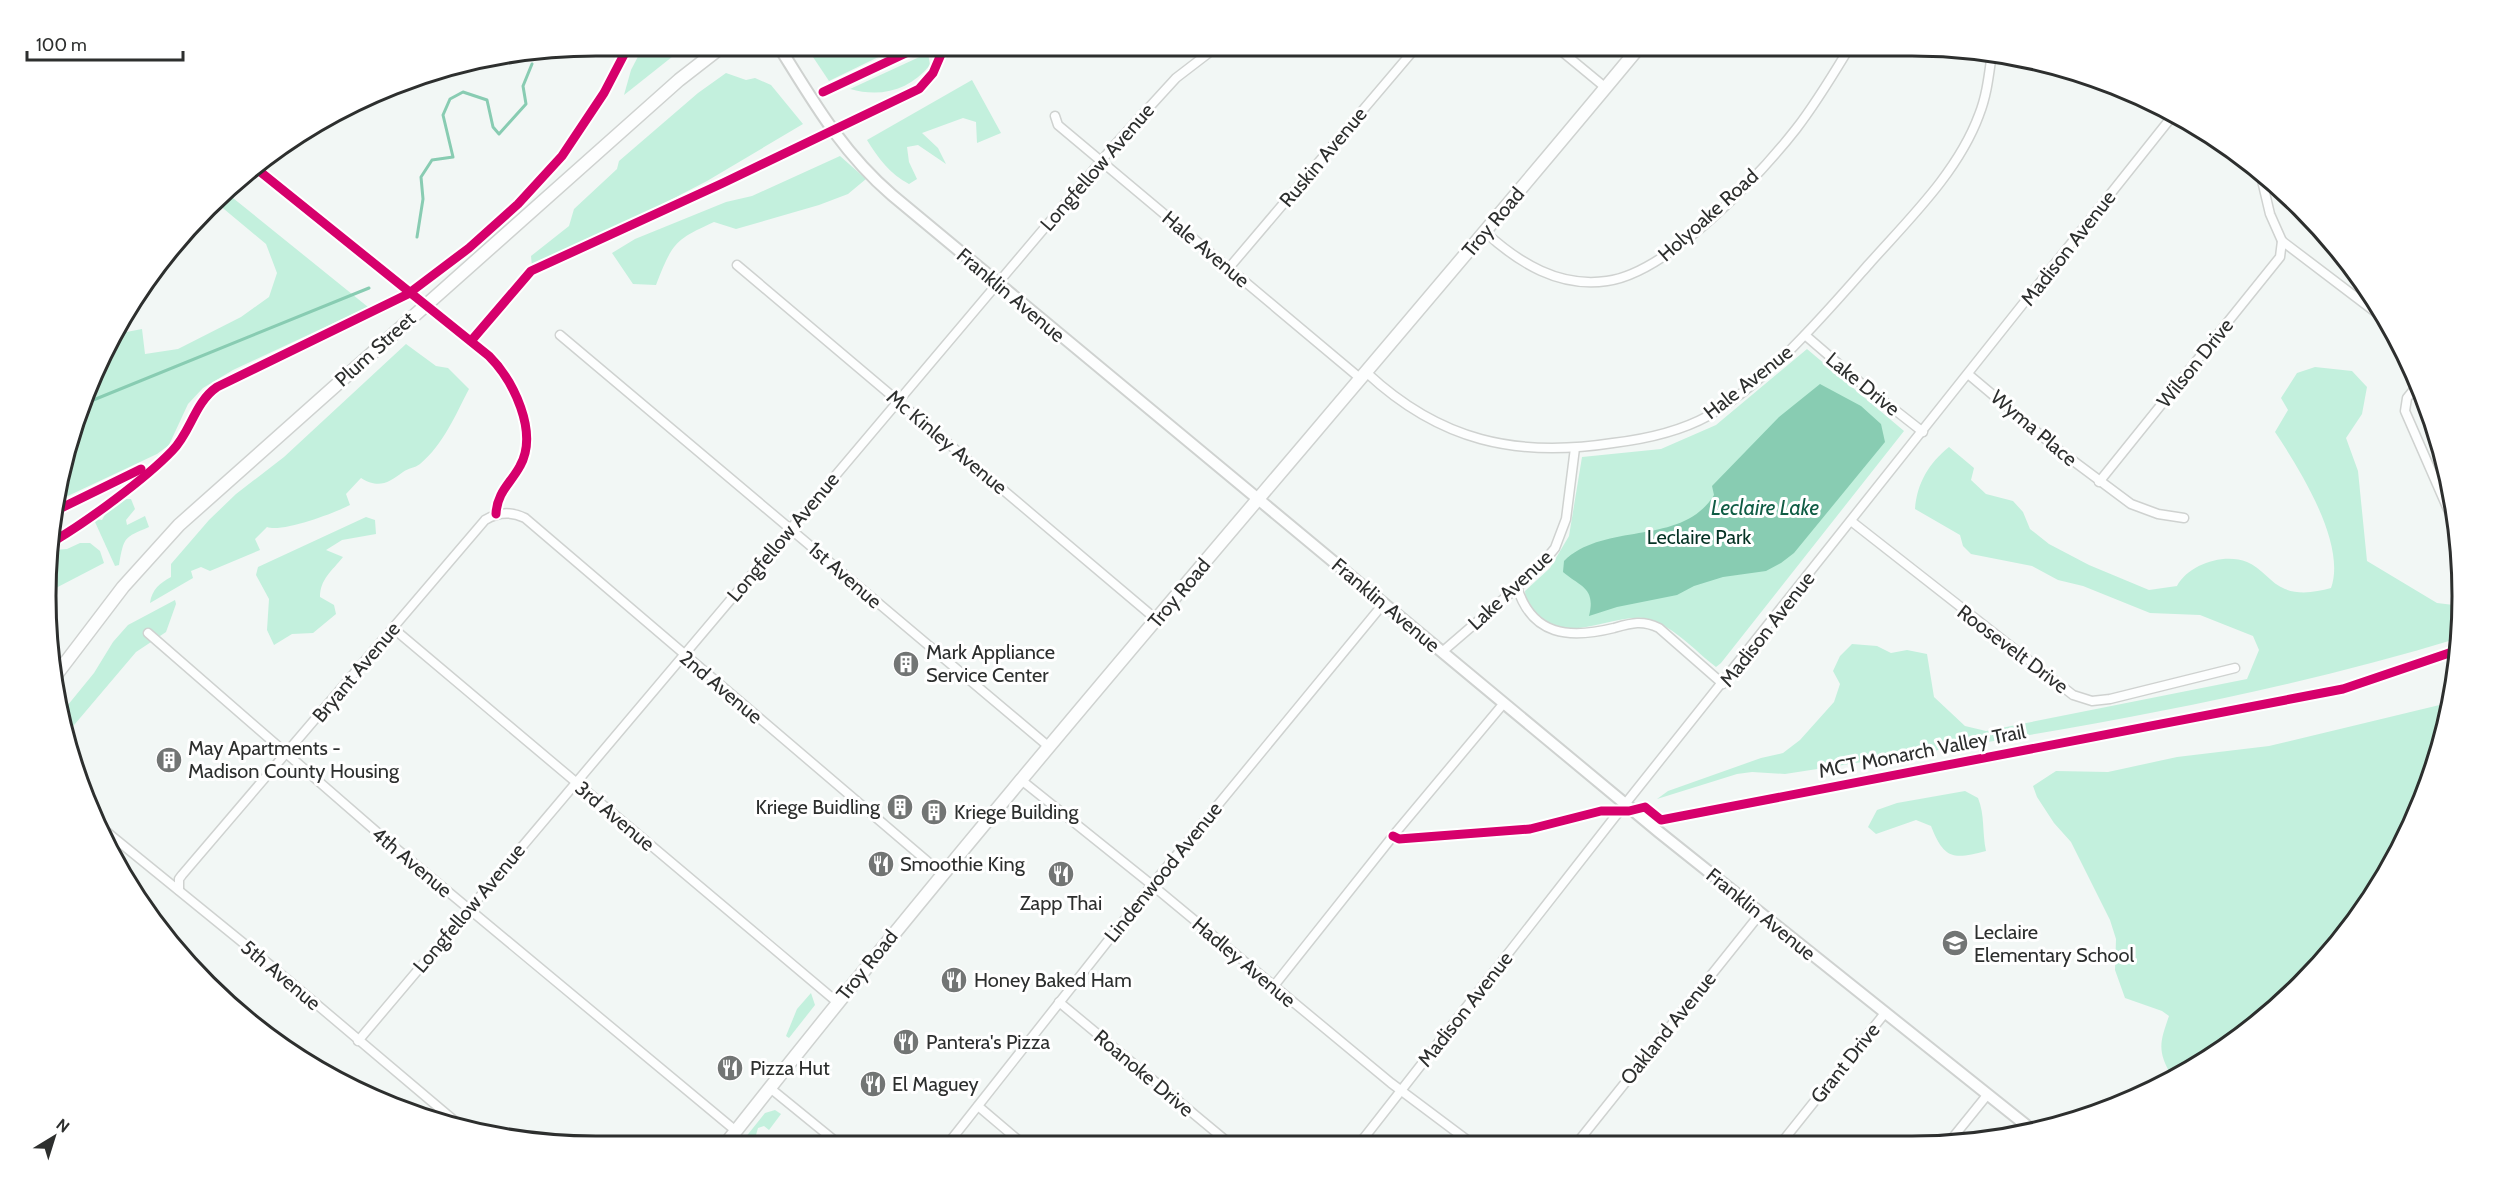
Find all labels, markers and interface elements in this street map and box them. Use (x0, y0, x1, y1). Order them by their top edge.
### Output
scale bar (27, 24, 183, 62)
text: 100 m (36, 34, 87, 56)
street label: Longfellow Avenue (1035, 98, 1159, 236)
street label: Ruskin Avenue (1274, 102, 1372, 212)
street label: Holyoake Road (1653, 164, 1763, 266)
street label: Troy Road (1457, 182, 1529, 262)
street label: Madison Avenue (2016, 186, 2120, 310)
street label: Hale Avenue (1158, 206, 1254, 292)
street label: Franklin Avenue (952, 243, 1070, 347)
street label: Plum Street (330, 306, 420, 391)
street label: Wilson Drive (2152, 314, 2238, 412)
street label: Hale Avenue (1699, 340, 1797, 424)
street label: Lake Drive (1821, 347, 1905, 421)
street label: Mc Kinley Avenue (882, 385, 1012, 499)
street label: Wyma Place (1986, 385, 2082, 471)
street label: Longfellow Avenue (722, 468, 844, 606)
water label: Leclaire Lake (1711, 495, 1819, 520)
park label: Leclaire Park (1647, 525, 1751, 549)
street label: 1st Avenue (803, 537, 887, 613)
street label: Lake Avenue (1463, 545, 1557, 635)
street label: Troy Road (1143, 553, 1215, 633)
street label: Franklin Avenue (1327, 553, 1445, 657)
street label: Madison Avenue (1715, 567, 1819, 691)
street label: Roosevelt Drive (1953, 599, 2073, 699)
street label: Bryant Avenue (307, 617, 405, 727)
place label: Mark Appliance Service Center (926, 640, 1055, 687)
street label: 2nd Avenue (675, 645, 767, 729)
building icon: Mark Appliance Service Center (891, 649, 921, 679)
street label: MCT Monarch Valley Trail (1816, 719, 2028, 783)
place label: May Apartments - Madison County Housing (188, 736, 400, 783)
building icon: May Apartments - Madison County Housing (154, 745, 184, 775)
street label: 3rd Avenue (571, 776, 659, 856)
building icon: Kriege Buidling (885, 792, 915, 822)
place label: Kriege Buidling (755, 795, 881, 819)
building icon: Kriege Building (919, 797, 949, 827)
street label: Lindenwood Avenue (1099, 797, 1227, 947)
place label: Kriege Building (954, 800, 1080, 824)
street label: 4th Avenue (367, 822, 457, 902)
street label: Longfellow Avenue (408, 839, 530, 977)
restaurant icon: Smoothie King (866, 849, 896, 879)
place label: Smoothie King (900, 852, 1026, 876)
restaurant icon: Zapp Thai (1046, 859, 1076, 889)
street label: Franklin Avenue (1702, 863, 1820, 965)
place label: Zapp Thai (1020, 891, 1102, 915)
street label: Hadley Avenue (1187, 912, 1301, 1012)
place label: Leclaire Elementary School (1974, 920, 2135, 967)
street label: Troy Road (831, 925, 903, 1005)
school or university icon: Leclaire Elementary School (1940, 928, 1970, 958)
street label: 5th Avenue (236, 935, 326, 1015)
street label: Madison Avenue (1413, 947, 1517, 1071)
restaurant icon: Honey Baked Ham (939, 965, 969, 995)
street label: Oakland Avenue (1615, 967, 1721, 1089)
place label: Honey Baked Ham (974, 968, 1132, 992)
street label: Grant Drive (1805, 1018, 1885, 1108)
street label: Roanoke Drive (1089, 1024, 1199, 1122)
restaurant icon: Pantera's Pizza (891, 1027, 921, 1057)
place label: Pantera's Pizza (926, 1030, 1050, 1054)
restaurant icon: Pizza Hut (715, 1053, 745, 1083)
place label: Pizza Hut (750, 1056, 830, 1080)
restaurant icon: El Maguey (858, 1069, 888, 1099)
place label: El Maguey (892, 1072, 979, 1096)
north arrow (24, 1107, 84, 1167)
text: N (53, 1115, 73, 1137)

